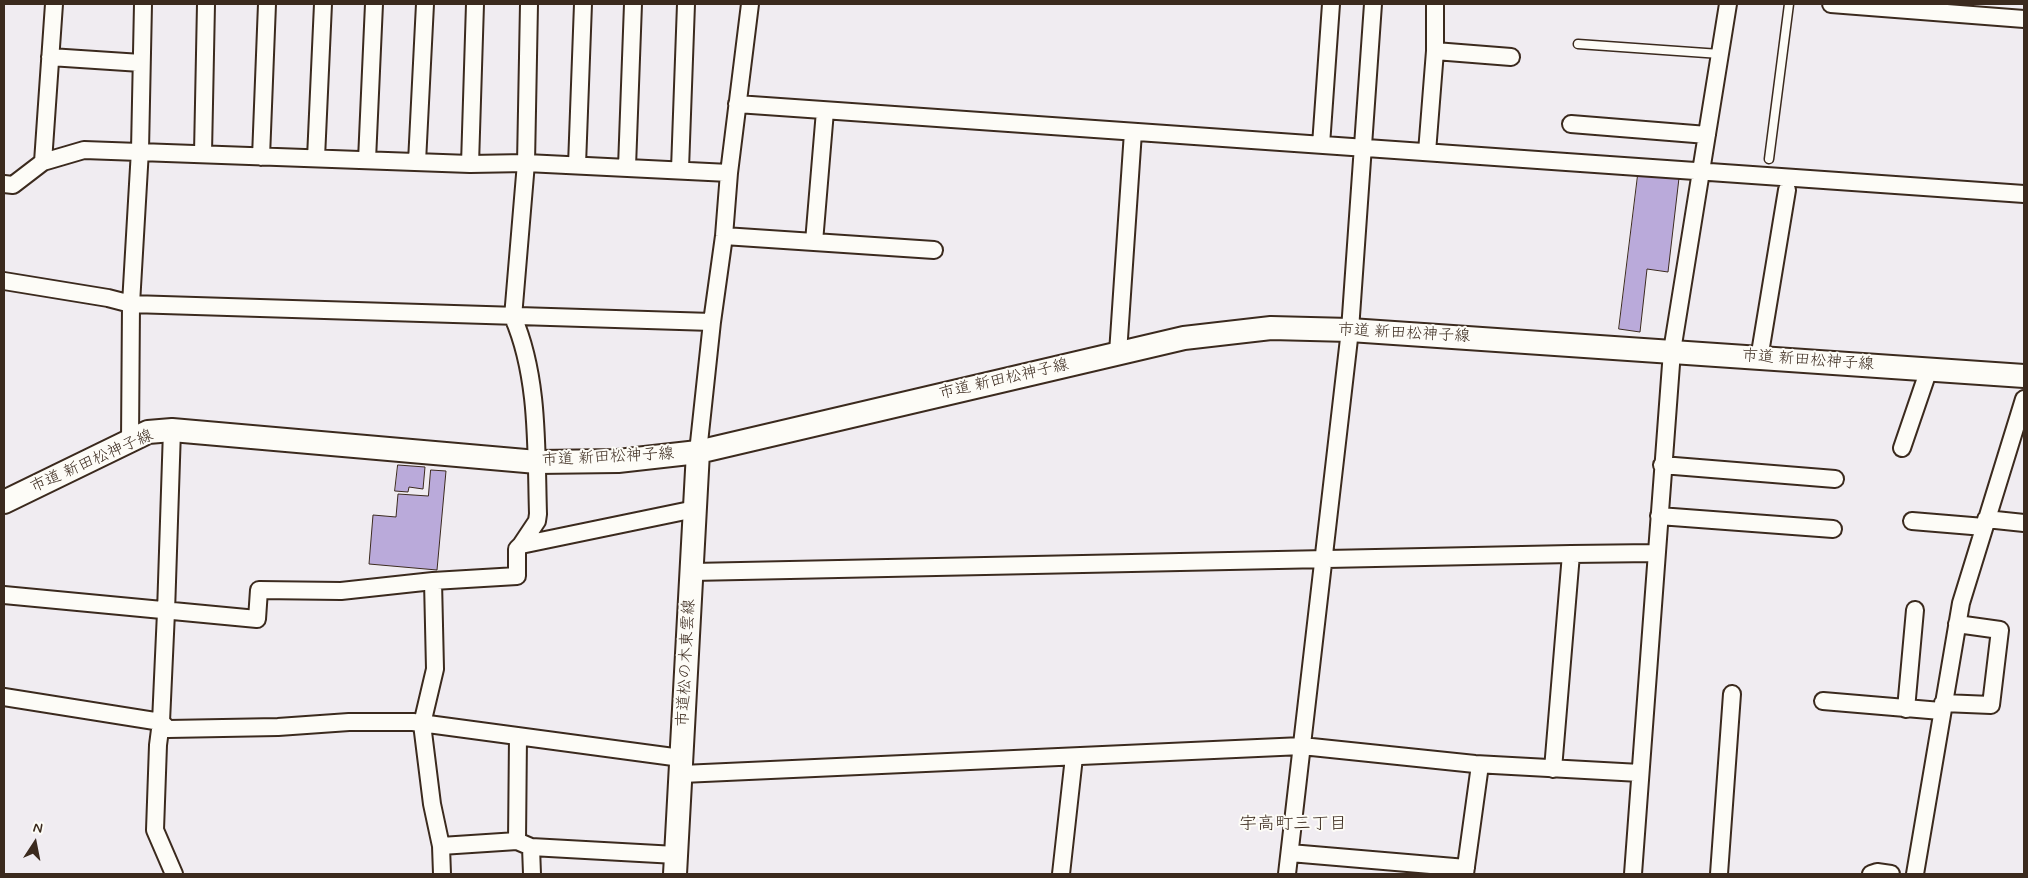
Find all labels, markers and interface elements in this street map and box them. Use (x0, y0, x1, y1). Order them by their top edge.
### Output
street label: 市道 新田松神子線 (1337, 321, 1471, 347)
street label: 市道 新田松神子線 (1741, 347, 1875, 375)
street label: 市道 新田松神子線 (937, 356, 1071, 404)
street label: 市道 新田松神子線 (28, 426, 156, 498)
street label: 市道 新田松神子線 (541, 445, 675, 471)
street label: 市道松の木東雲線 (674, 599, 700, 727)
district label: 宇高町三丁目 (1239, 814, 1347, 836)
north arrow (10, 818, 60, 868)
text: N (32, 819, 44, 838)

